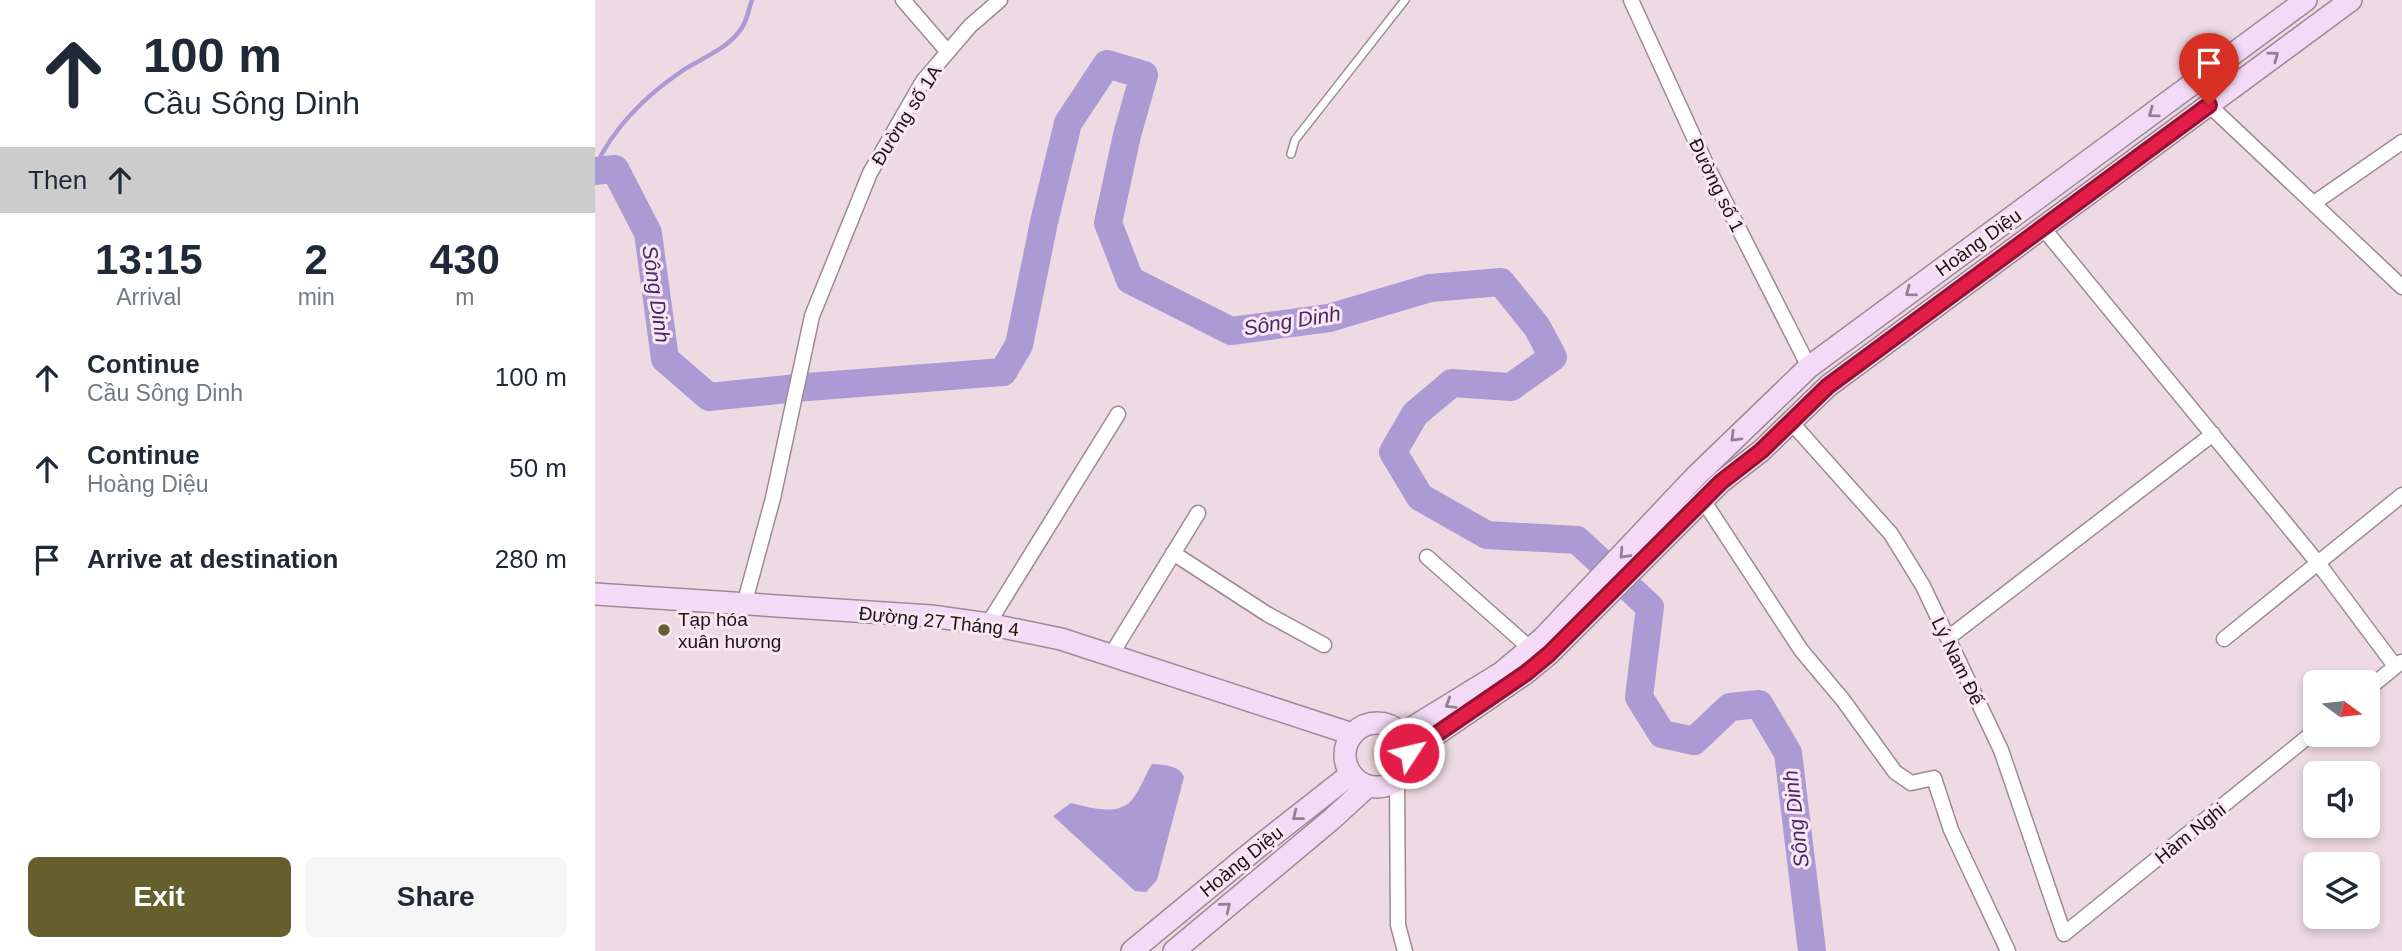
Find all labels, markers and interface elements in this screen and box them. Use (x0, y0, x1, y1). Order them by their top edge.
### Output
icon: ahead (28, 28, 119, 119)
text: 100 m (143, 28, 282, 82)
pin (2179, 33, 2239, 105)
icon: arrive (2190, 44, 2228, 82)
one-way arrow (2266, 52, 2279, 65)
street label: Đường số 1A (867, 61, 946, 169)
text: Cầu Sông Dinh (143, 85, 360, 121)
one-way arrow (2148, 105, 2160, 118)
street label: Đường số 1 (1685, 135, 1748, 235)
icon: ahead (101, 161, 139, 199)
text: Then (28, 165, 87, 195)
street label: Hoàng Diệu (1932, 204, 2025, 280)
text: 13:15 (95, 236, 203, 283)
text: 2 (304, 236, 328, 283)
text: 430 (430, 236, 500, 283)
water label: Sông Dinh (638, 244, 675, 344)
text: Arrival (116, 284, 181, 310)
text: min (298, 284, 335, 310)
text: m (455, 284, 474, 310)
one-way arrow (1906, 284, 1918, 296)
water label: Sông Dinh (1242, 301, 1342, 340)
text: Continue (87, 349, 200, 379)
icon: ahead (28, 359, 66, 397)
text: 100 m (495, 362, 567, 392)
text: Cầu Sông Dinh (87, 380, 243, 406)
one-way arrow (1731, 428, 1744, 441)
text: Continue (87, 440, 200, 470)
icon: ahead (28, 450, 66, 488)
text: 50 m (509, 453, 567, 483)
text: Hoàng Diệu (87, 471, 208, 497)
icon: arrive (28, 541, 66, 579)
text: Arrive at destination (87, 544, 338, 574)
text: 280 m (495, 544, 567, 574)
one-way arrow (1620, 546, 1632, 559)
street label: Đường 27 Tháng 4 (858, 603, 1021, 640)
place label: Tạp hóa xuân hương (678, 609, 781, 652)
street label: Lý Nam Đế (1927, 614, 1988, 709)
marker: Tạp hóa xuân hương (656, 622, 672, 638)
north arrow (2303, 670, 2380, 747)
map controls (2303, 670, 2380, 929)
one-way arrow (1445, 696, 1458, 709)
position arrow (1372, 716, 1446, 790)
button: sound (2303, 761, 2380, 838)
water label: Sông Dinh (1778, 769, 1813, 869)
street label: Hàm Nghi (2151, 799, 2230, 868)
one-way arrow (1293, 807, 1305, 820)
street label: Hoàng Diệu (1196, 822, 1287, 901)
button: layers (2303, 852, 2380, 929)
button: Exit (28, 857, 291, 937)
button: Share (305, 857, 567, 937)
one-way arrow (1218, 903, 1231, 915)

